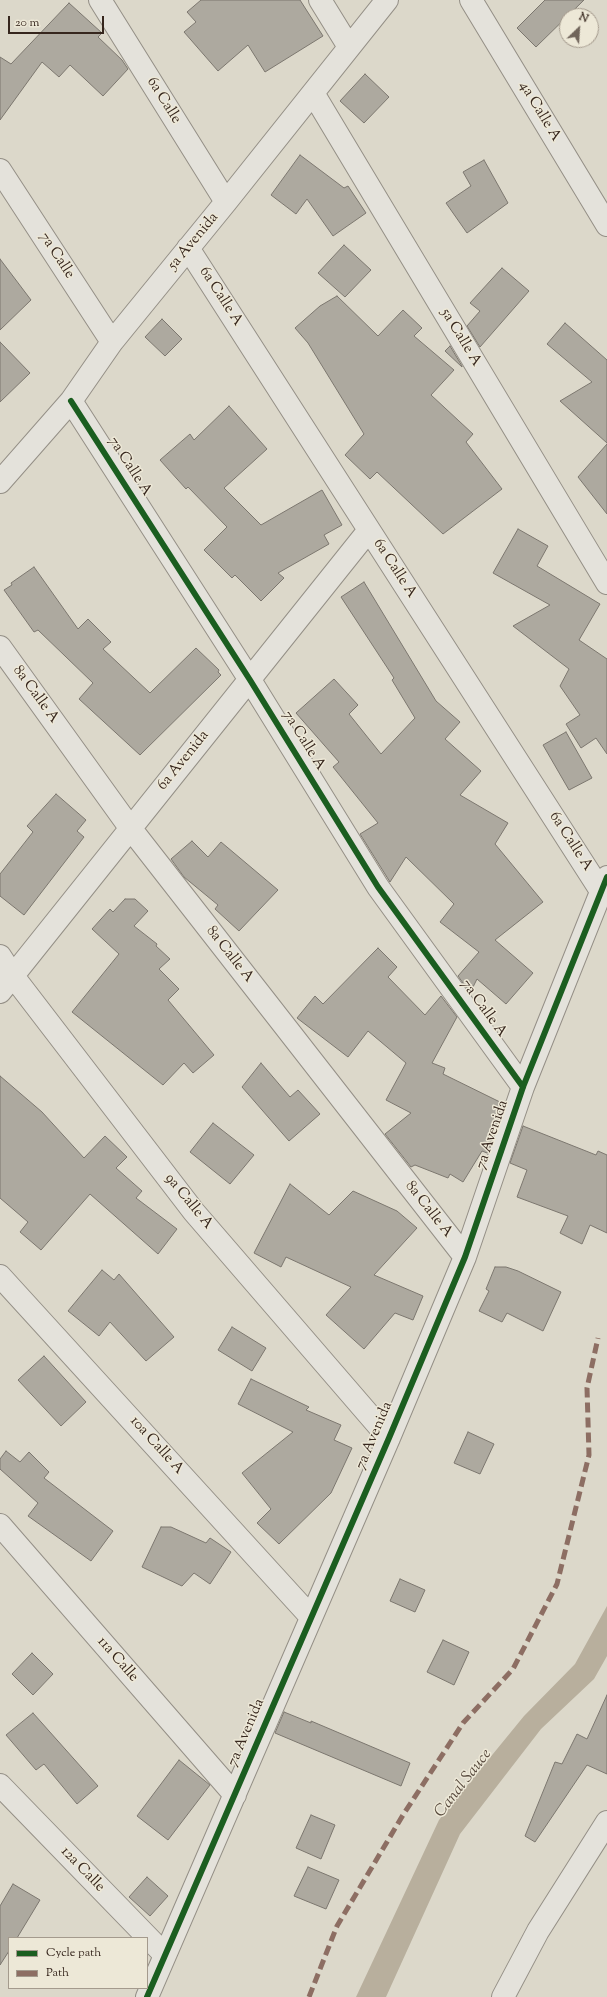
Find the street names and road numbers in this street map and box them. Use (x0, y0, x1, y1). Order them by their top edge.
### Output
street label: 6a Calle (142, 74, 184, 128)
street label: 4a Calle A (514, 79, 564, 145)
street label: 5a Avenida (165, 210, 223, 274)
street label: 7a Calle (34, 229, 78, 283)
street label: 6a Calle A (194, 264, 246, 330)
street label: 5a Calle A (436, 306, 484, 370)
street label: 7a Calle A (103, 434, 155, 500)
street label: 6a Calle A (368, 536, 420, 602)
street label: 8a Calle A (8, 663, 62, 727)
street label: 7a Calle A (278, 708, 328, 774)
street label: 6a Avenida (154, 727, 214, 795)
street label: 6a Calle A (544, 809, 596, 875)
street label: 8a Calle A (201, 923, 257, 987)
street label: 7a Calle A (456, 977, 510, 1041)
street label: 7a Avenida (473, 1098, 513, 1172)
street label: 9a Calle A (160, 1170, 216, 1234)
street label: 8a Calle A (400, 1178, 456, 1242)
street label: 7a Avenida (353, 1399, 397, 1473)
street label: 10a Calle A (125, 1413, 187, 1479)
street label: 11a Calle (92, 1634, 142, 1686)
street label: 7a Avenida (225, 1696, 269, 1770)
street label: 12a Calle (56, 1844, 108, 1896)

